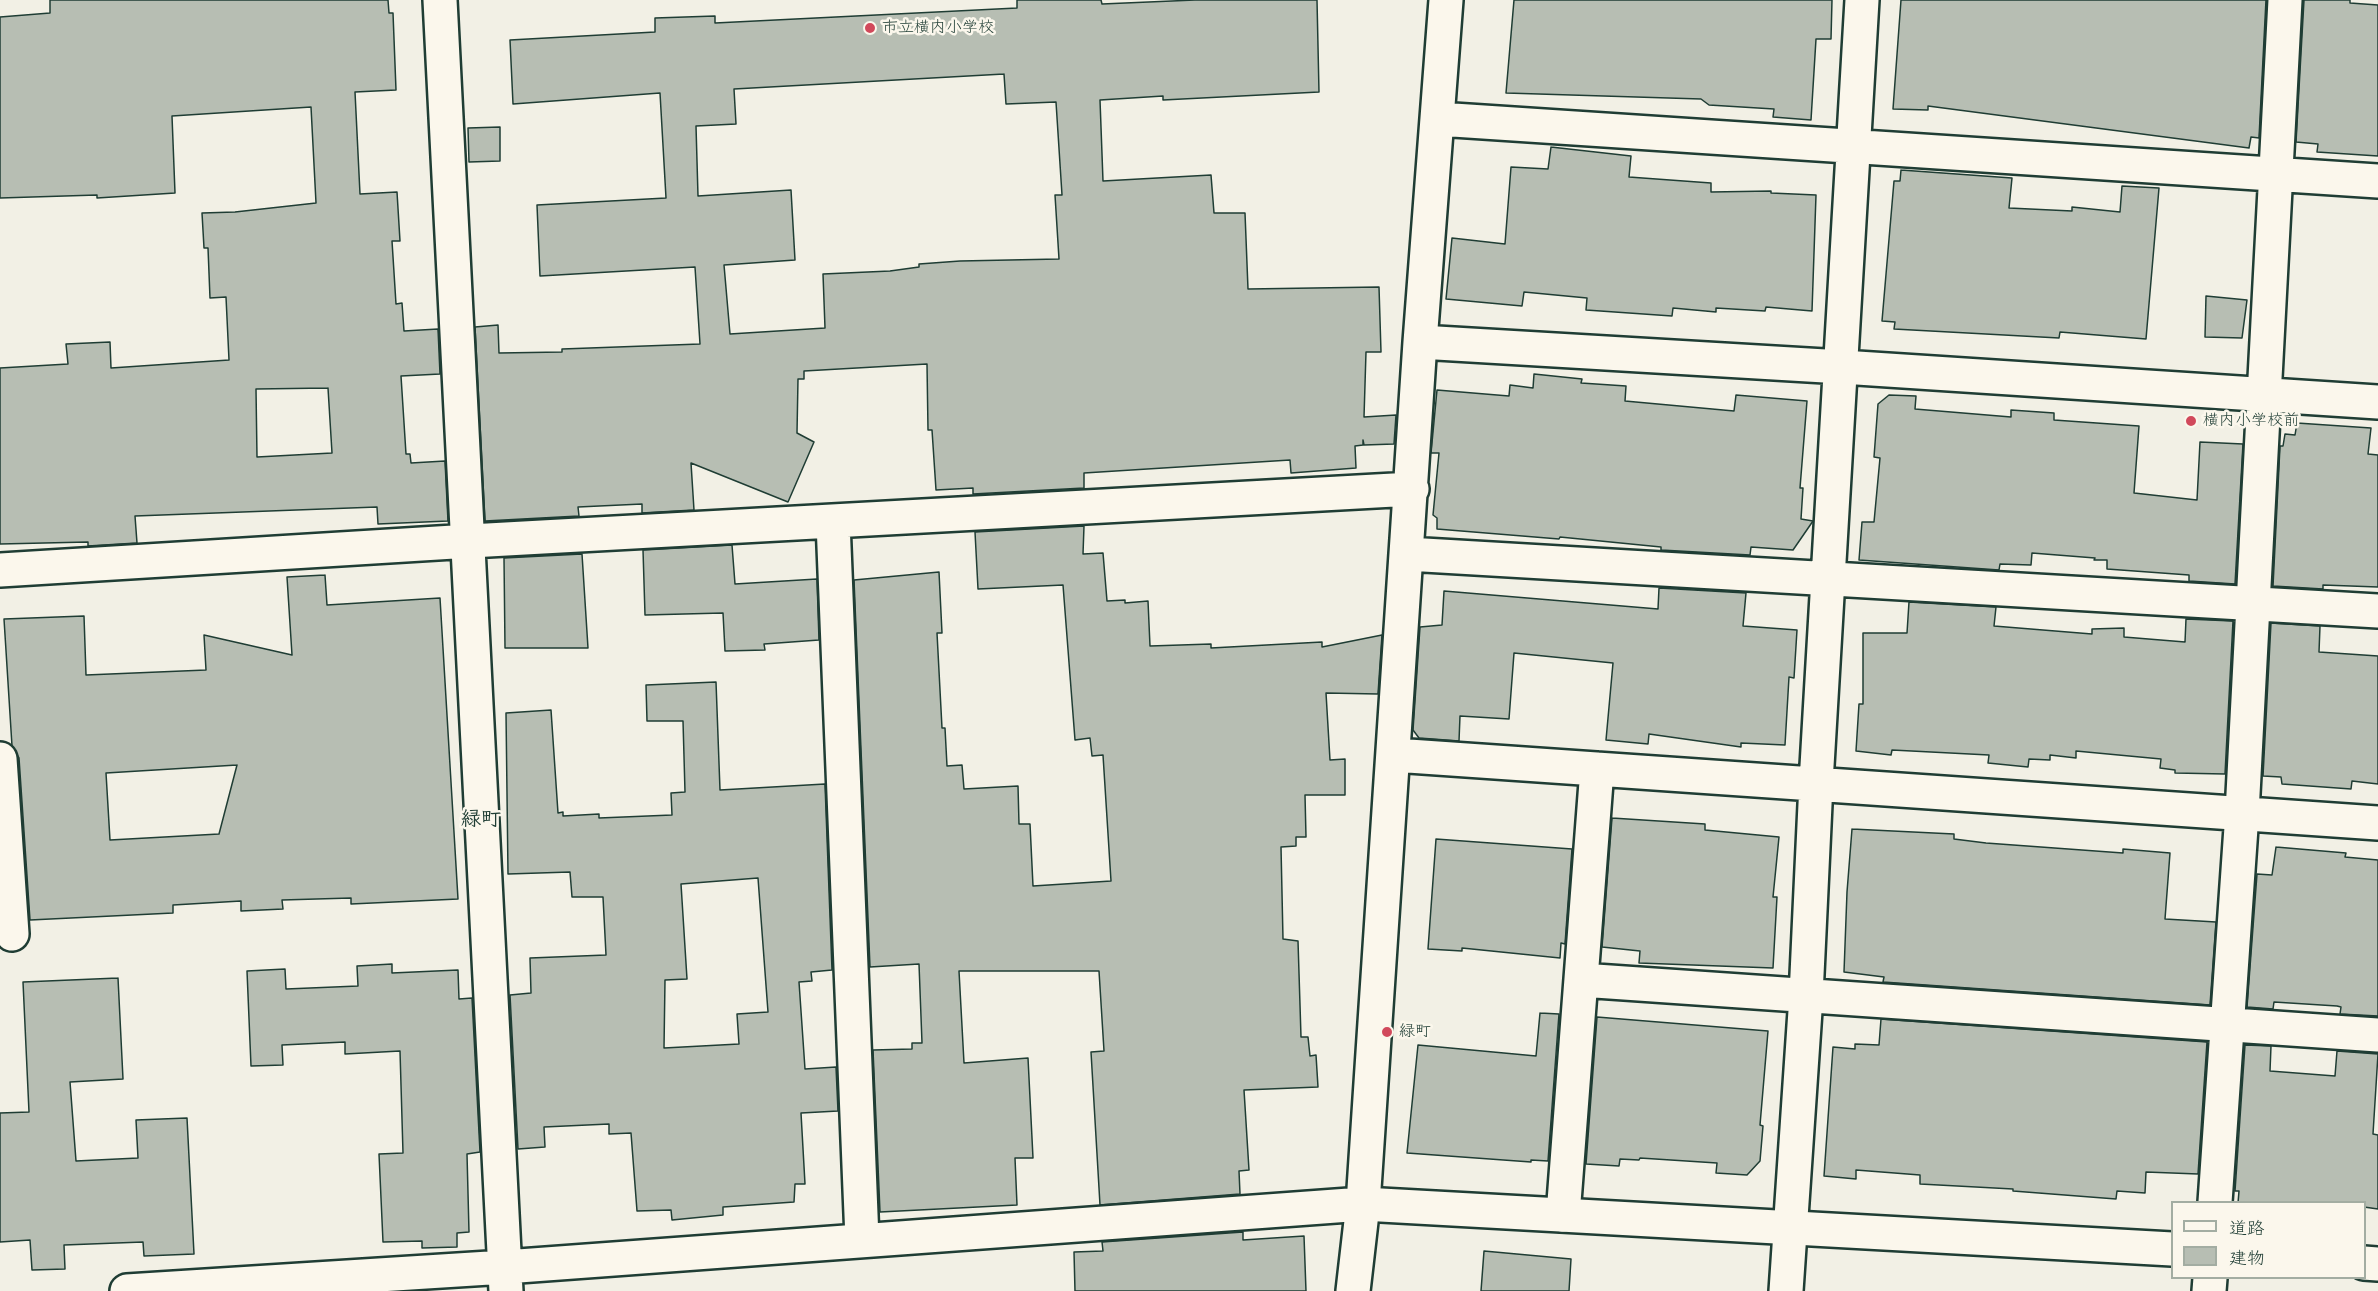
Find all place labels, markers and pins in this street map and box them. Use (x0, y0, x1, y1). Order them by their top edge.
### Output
place label: 市立横内小学校 (882, 18, 994, 38)
marker: 市立横内小学校 (863, 21, 877, 35)
place label: 横内小学校前 (2203, 411, 2299, 431)
marker: 横内小学校前 (2184, 414, 2198, 428)
place label: 緑町 (1399, 1022, 1431, 1042)
marker: 緑町 (1380, 1025, 1394, 1039)

